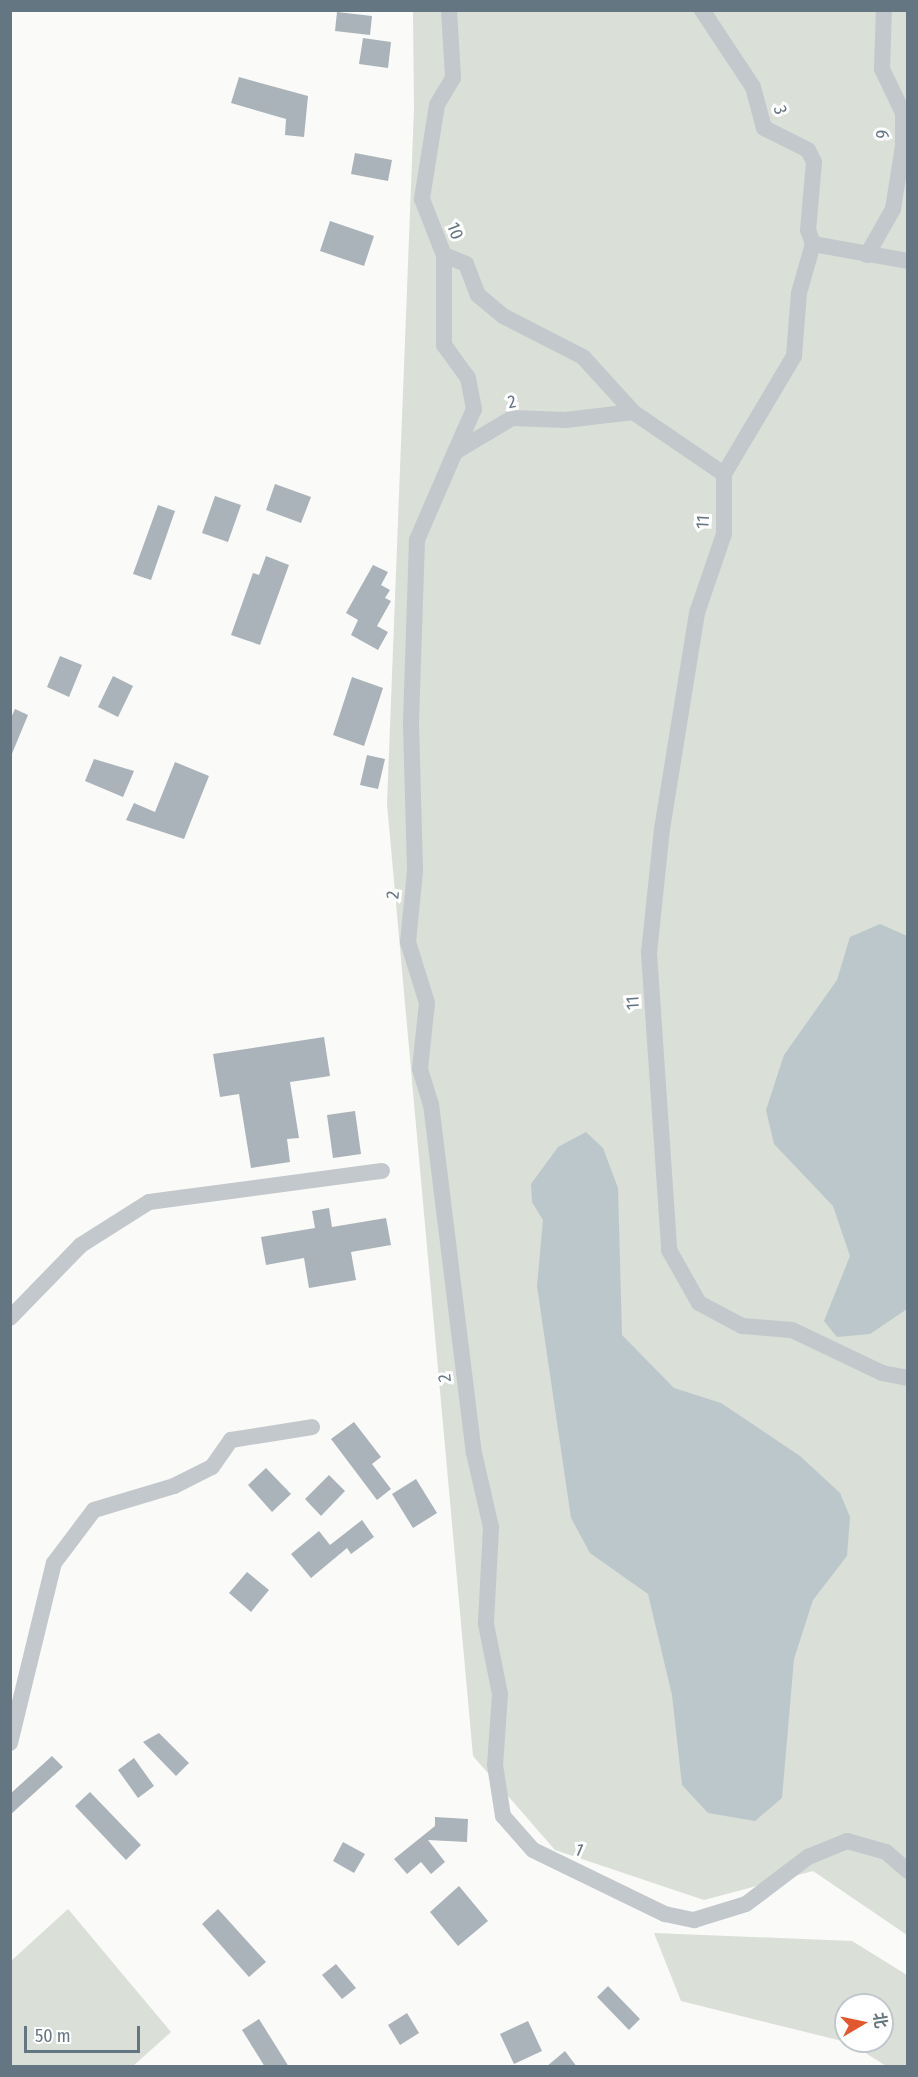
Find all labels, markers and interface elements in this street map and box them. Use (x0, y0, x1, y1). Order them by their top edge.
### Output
street label: 3 (768, 103, 792, 117)
street label: 9 (872, 130, 894, 138)
street label: 10 (442, 219, 468, 243)
street label: 2 (506, 391, 518, 413)
street label: 11 (692, 515, 714, 529)
street label: 2 (382, 890, 404, 900)
street label: 11 (622, 995, 644, 1011)
street label: 2 (434, 1373, 456, 1383)
street label: 1 (571, 1839, 587, 1861)
north arrow (834, 1993, 894, 2053)
text: 北 (870, 2011, 891, 2030)
scale bar (27, 2014, 142, 2052)
text: 50 m (35, 2025, 71, 2047)

